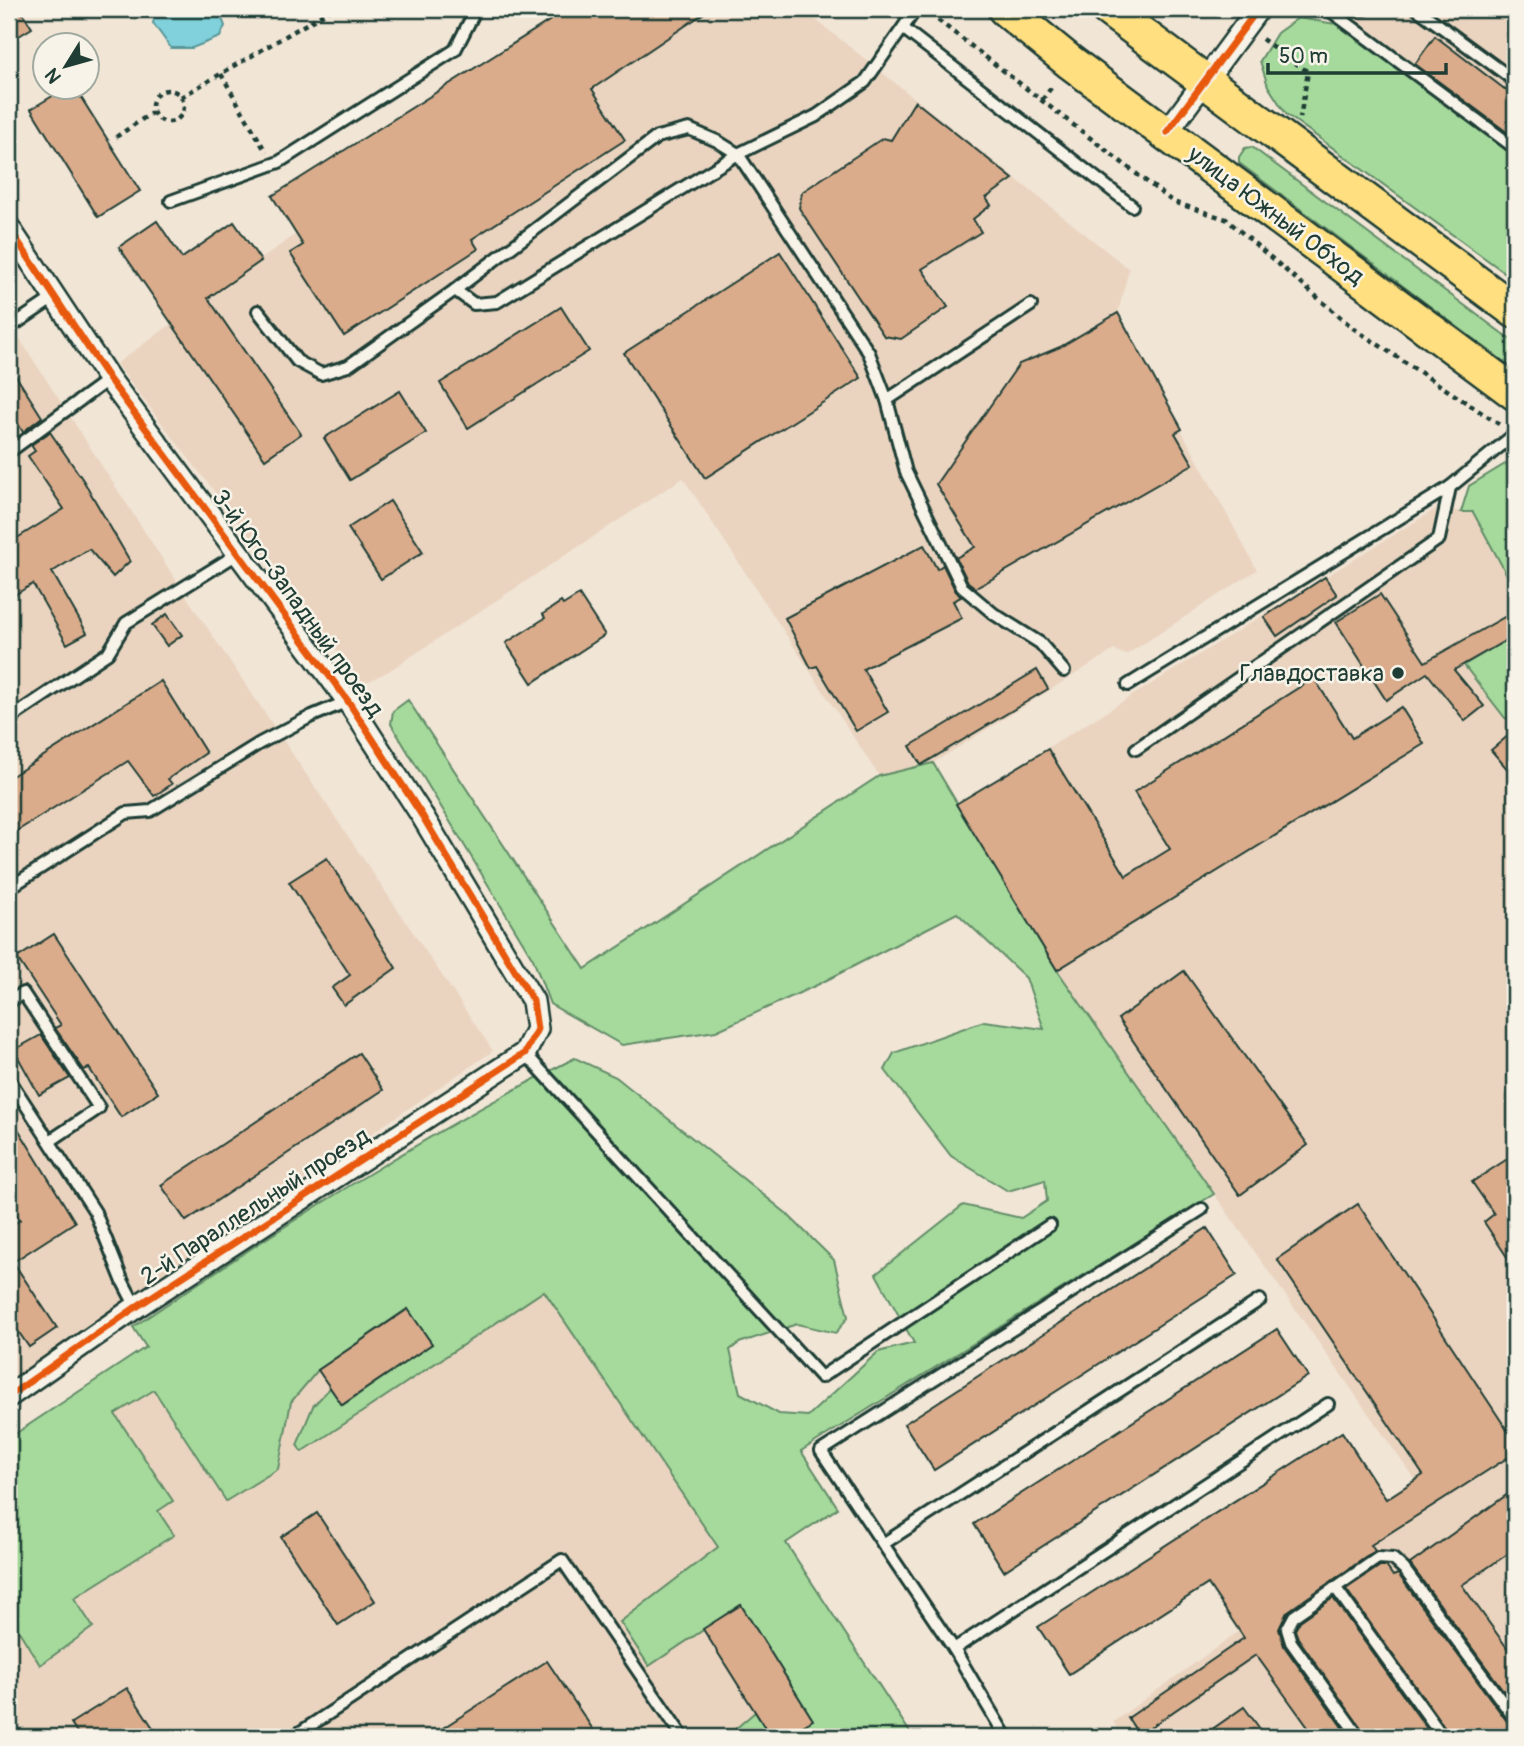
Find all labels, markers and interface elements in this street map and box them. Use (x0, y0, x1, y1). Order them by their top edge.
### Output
north arrow (32, 32, 102, 102)
scale bar (1268, 32, 1447, 76)
text: 50 m (1279, 43, 1328, 70)
text: N (40, 63, 67, 88)
street label: улица Южный Обход (1181, 139, 1370, 292)
street label: 3-й Юго-Западный проезд (205, 484, 390, 723)
place label: Главдоставка (1239, 659, 1384, 688)
marker: Главдоставка (1390, 665, 1406, 681)
street label: 2-й Параллельный проезд (135, 1121, 376, 1291)

